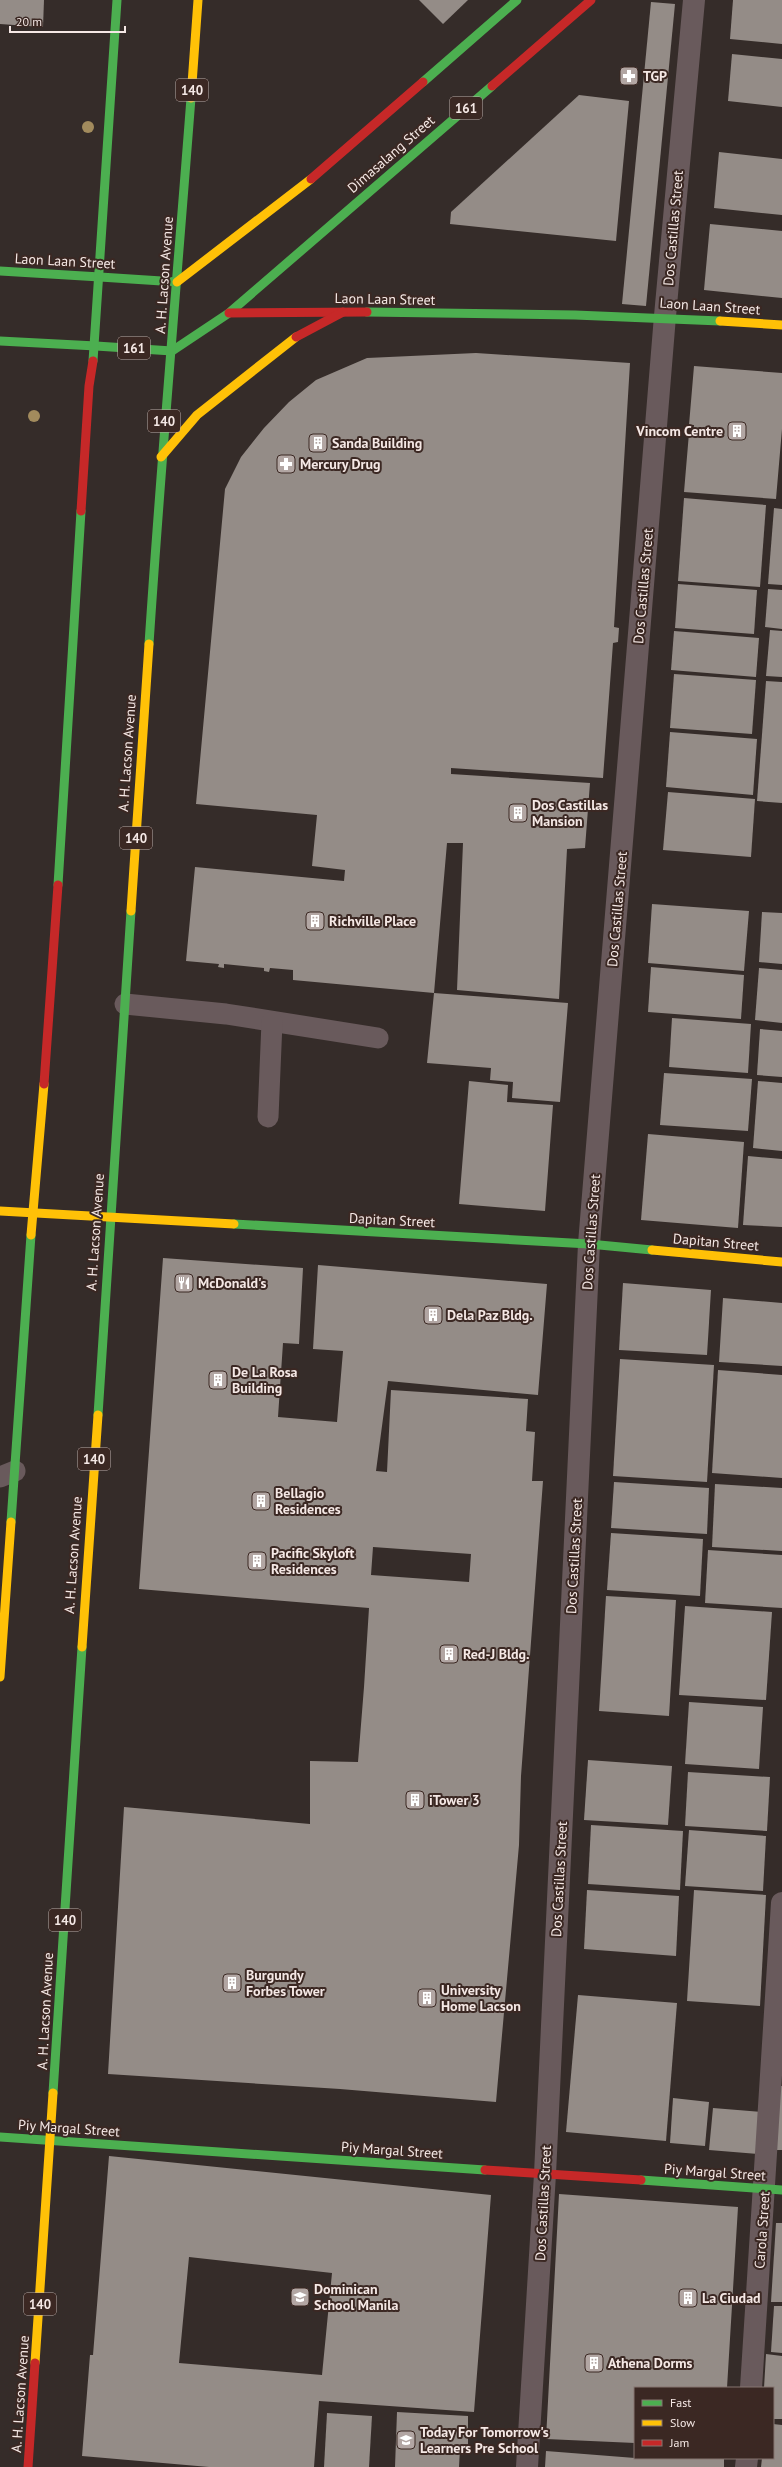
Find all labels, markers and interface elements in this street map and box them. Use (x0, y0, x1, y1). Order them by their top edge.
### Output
scale bar (10, 8, 125, 34)
text: 20 m (16, 14, 42, 29)
pharmacy icon: TGP (618, 65, 640, 87)
place label: TGP (643, 67, 667, 85)
road number: 140 (176, 79, 208, 101)
road number: 161 (450, 97, 482, 119)
street label: Dimasalang Street (344, 111, 439, 197)
street label: Dos Castillas Street (659, 169, 687, 287)
street label: A. H. Lacson Avenue (151, 216, 177, 334)
street label: Laon Laan Street (14, 249, 116, 273)
street label: Laon Laan Street (334, 289, 436, 309)
street label: Laon Laan Street (659, 294, 761, 319)
road number: 161 (118, 337, 150, 359)
road number: 140 (148, 410, 180, 432)
building icon: Vincom Centre (726, 420, 748, 442)
place label: Vincom Centre (635, 422, 723, 440)
building icon: Sanda Building (307, 432, 329, 454)
place label: Sanda Building (332, 434, 422, 452)
pharmacy icon: Mercury Drug (275, 453, 297, 475)
place label: Mercury Drug (300, 455, 380, 473)
street label: Dos Castillas Street (629, 527, 657, 645)
street label: A. H. Lacson Avenue (114, 694, 140, 812)
place label: Dos Castillas Mansion (532, 796, 608, 830)
building icon: Dos Castillas Mansion (507, 802, 529, 824)
road number: 140 (120, 827, 152, 849)
street label: Dos Castillas Street (603, 850, 631, 968)
building icon: Richville Place (304, 910, 326, 932)
place label: Richville Place (329, 912, 416, 930)
street label: A. H. Lacson Avenue (82, 1173, 108, 1291)
street label: Dos Castillas Street (578, 1173, 604, 1290)
street label: Dapitan Street (348, 1209, 436, 1231)
street label: Dapitan Street (672, 1229, 760, 1255)
restaurant icon: McDonald's (173, 1272, 195, 1294)
place label: McDonald's (198, 1274, 267, 1292)
building icon: Dela Paz Bldg. (422, 1304, 444, 1326)
place label: Dela Paz Bldg. (447, 1306, 533, 1324)
place label: De La Rosa Building (232, 1363, 298, 1397)
building icon: De La Rosa Building (207, 1369, 229, 1391)
road number: 140 (78, 1448, 110, 1470)
place label: Bellagio Residences (275, 1484, 341, 1518)
building icon: Bellagio Residences (250, 1490, 272, 1512)
street label: A. H. Lacson Avenue (60, 1496, 86, 1614)
street label: Dos Castillas Street (562, 1497, 586, 1614)
place label: Pacific Skyloft Residences (271, 1544, 354, 1578)
building icon: Pacific Skyloft Residences (246, 1550, 268, 1572)
building icon: Red-J Bldg. (438, 1643, 460, 1665)
place label: Red-J Bldg. (463, 1645, 530, 1663)
building icon: iTower 3 (404, 1789, 426, 1811)
place label: iTower 3 (429, 1791, 480, 1809)
street label: Dos Castillas Street (547, 1820, 571, 1937)
road number: 140 (49, 1909, 81, 1931)
street label: A. H. Lacson Avenue (33, 1952, 57, 2070)
place label: Burgundy Forbes Tower (246, 1966, 325, 2000)
building icon: Burgundy Forbes Tower (221, 1972, 243, 1994)
place label: University Home Lacson (441, 1981, 521, 2015)
building icon: University Home Lacson (416, 1987, 438, 2009)
street label: Piy Margal Street (17, 2115, 121, 2141)
street label: Piy Margal Street (340, 2137, 444, 2163)
street label: Dos Castillas Street (531, 2144, 555, 2261)
street label: Piy Margal Street (663, 2159, 767, 2185)
street label: Carola Street (750, 2190, 774, 2269)
place label: Dominican School Manila (314, 2280, 398, 2314)
school or university icon: Dominican School Manila (289, 2286, 311, 2308)
building icon: La Ciudad (677, 2287, 699, 2309)
place label: La Ciudad (702, 2289, 761, 2307)
road number: 140 (24, 2293, 56, 2315)
street label: A. H. Lacson Avenue (7, 2335, 33, 2453)
building icon: Athena Dorms (583, 2352, 605, 2374)
place label: Athena Dorms (608, 2354, 693, 2372)
legend (634, 2387, 774, 2459)
text: Fast (670, 2395, 691, 2410)
text: Slow (670, 2415, 695, 2430)
place label: Today For Tomorrow's Learners Pre School (420, 2423, 549, 2457)
school or university icon: Today For Tomorrow's Learners Pre School (395, 2429, 417, 2451)
text: Jam (669, 2435, 689, 2450)

